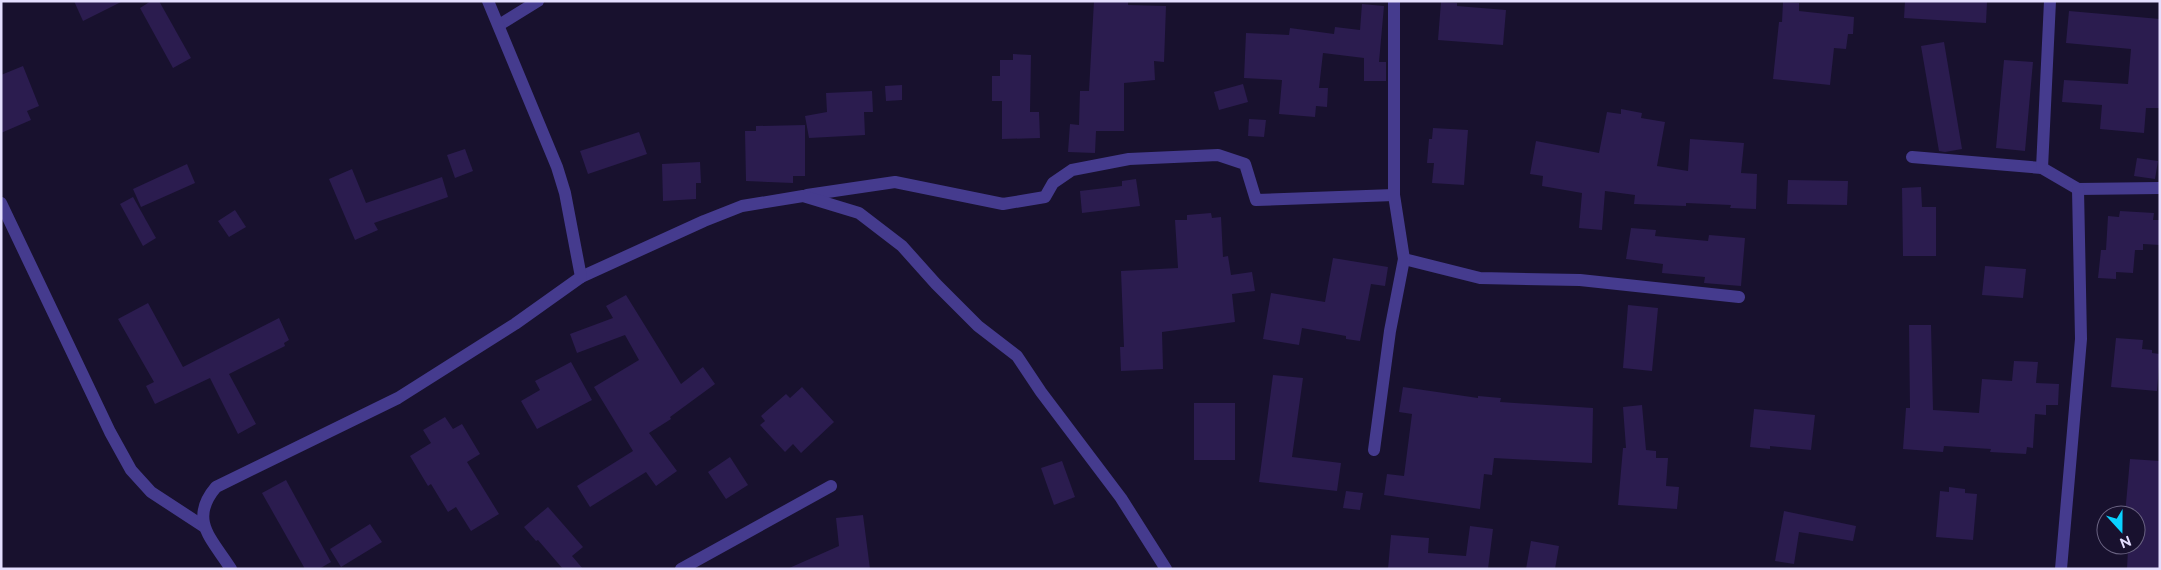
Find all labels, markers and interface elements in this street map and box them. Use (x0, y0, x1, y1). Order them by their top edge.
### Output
north arrow (2096, 505, 2146, 555)
text: N (2118, 533, 2134, 552)

